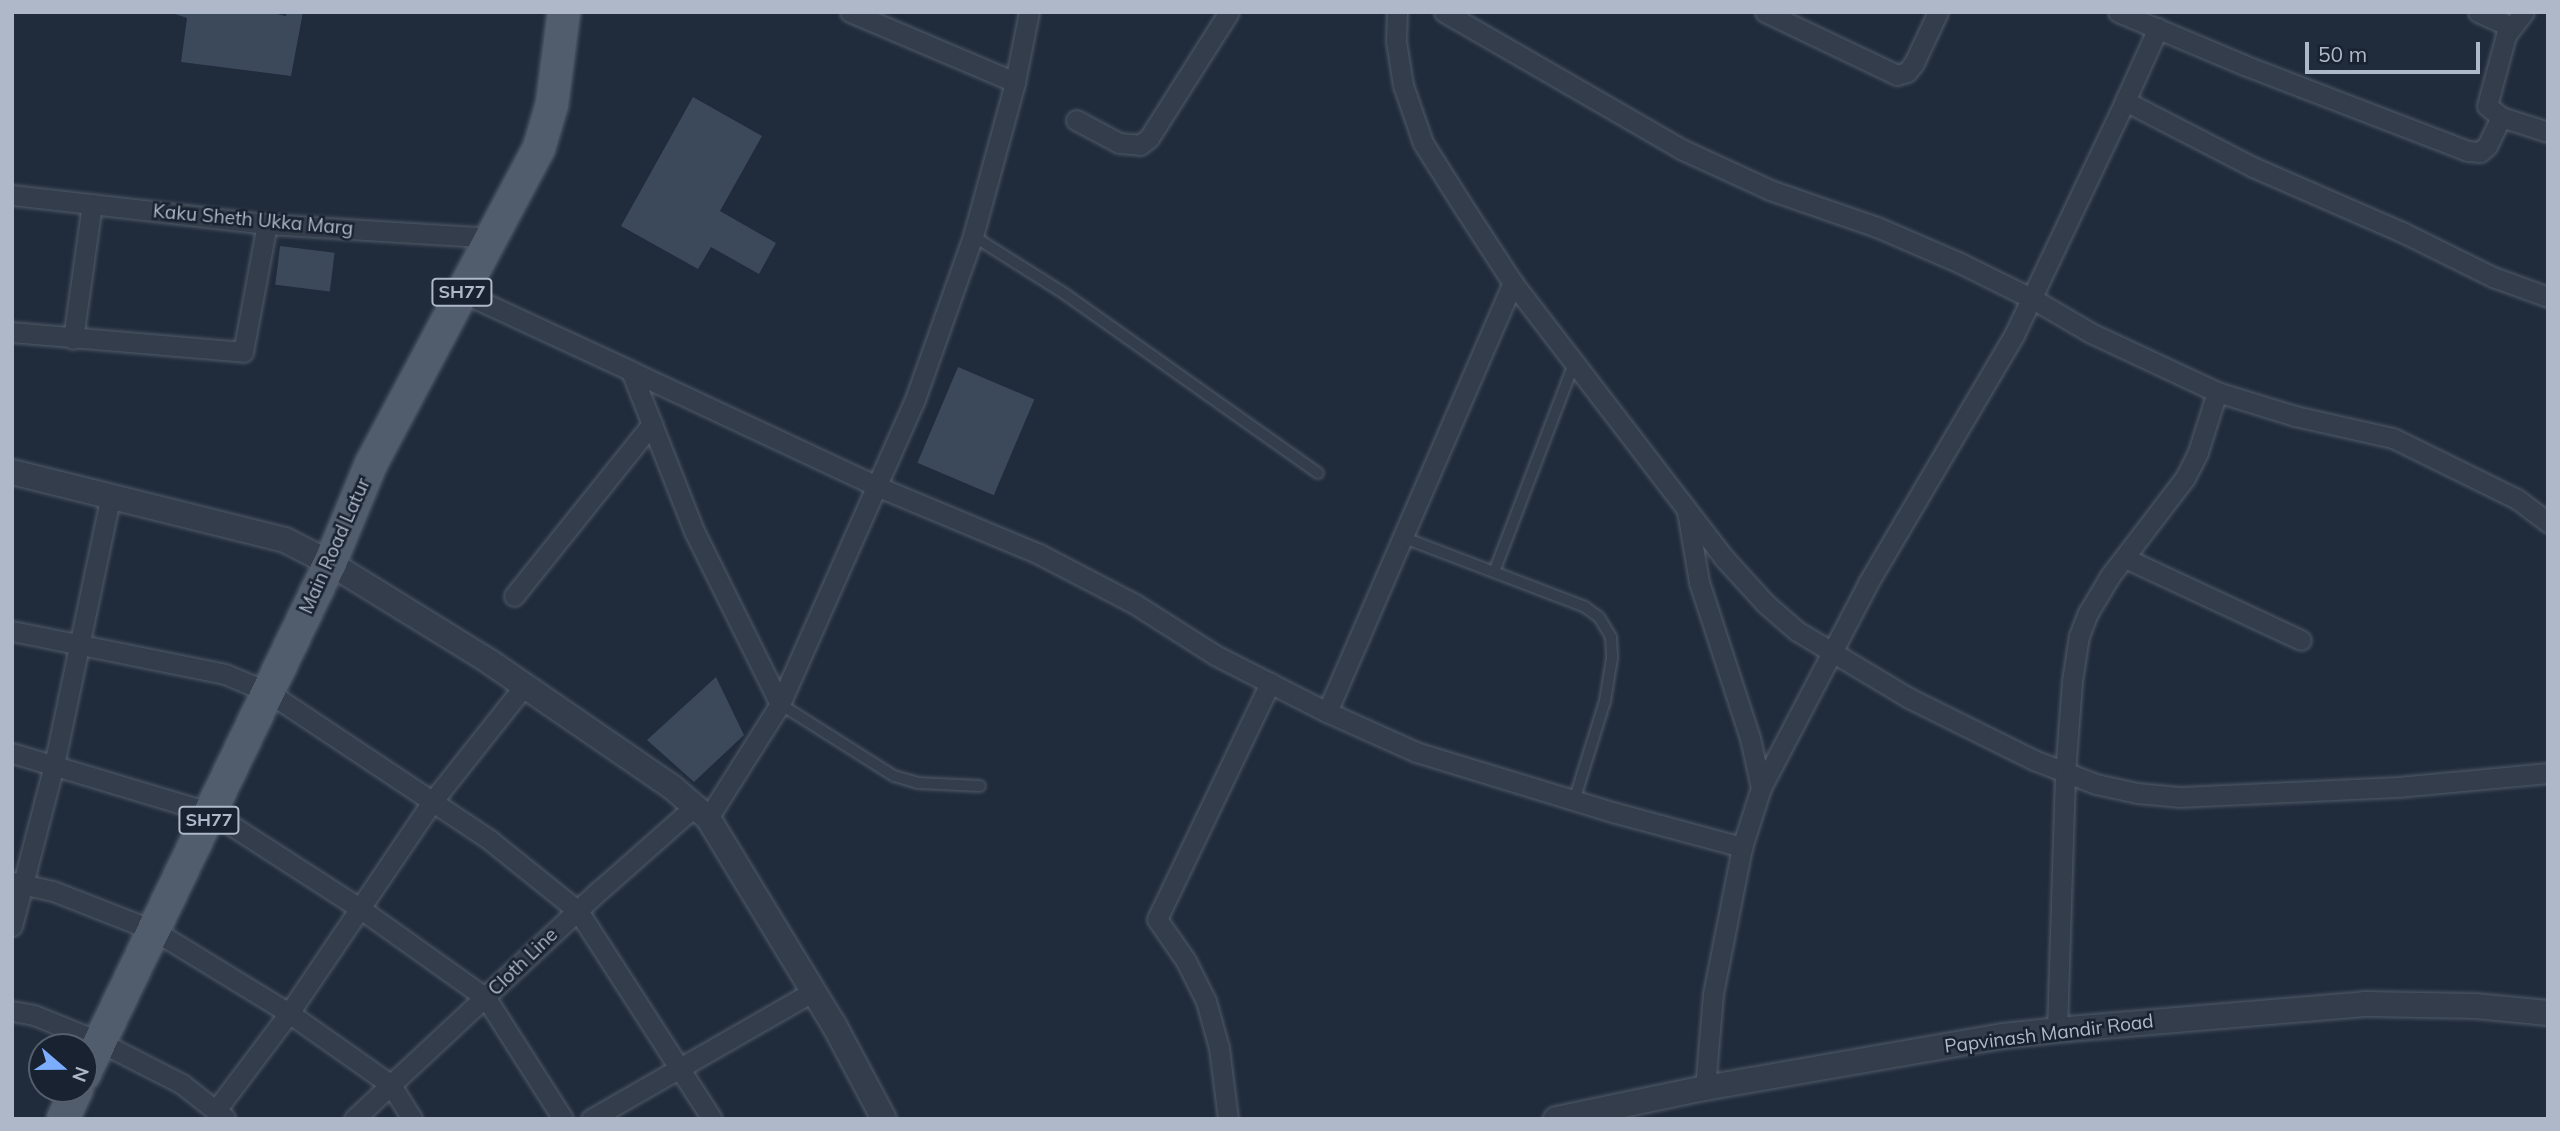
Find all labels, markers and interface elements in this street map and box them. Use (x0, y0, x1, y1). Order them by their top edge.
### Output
scale bar (2308, 28, 2483, 72)
text: 50 m (2318, 41, 2367, 67)
street label: Kaku Sheth Ukka Marg (152, 200, 354, 240)
road number: SH77 (430, 278, 494, 306)
street label: Main Road Latur (295, 475, 375, 617)
road number: SH77 (178, 806, 241, 834)
street label: Cloth Line (484, 923, 562, 1001)
street label: Papvinash Mandir Road (1943, 1010, 2155, 1058)
north arrow (28, 1033, 98, 1103)
text: N (67, 1064, 95, 1085)

